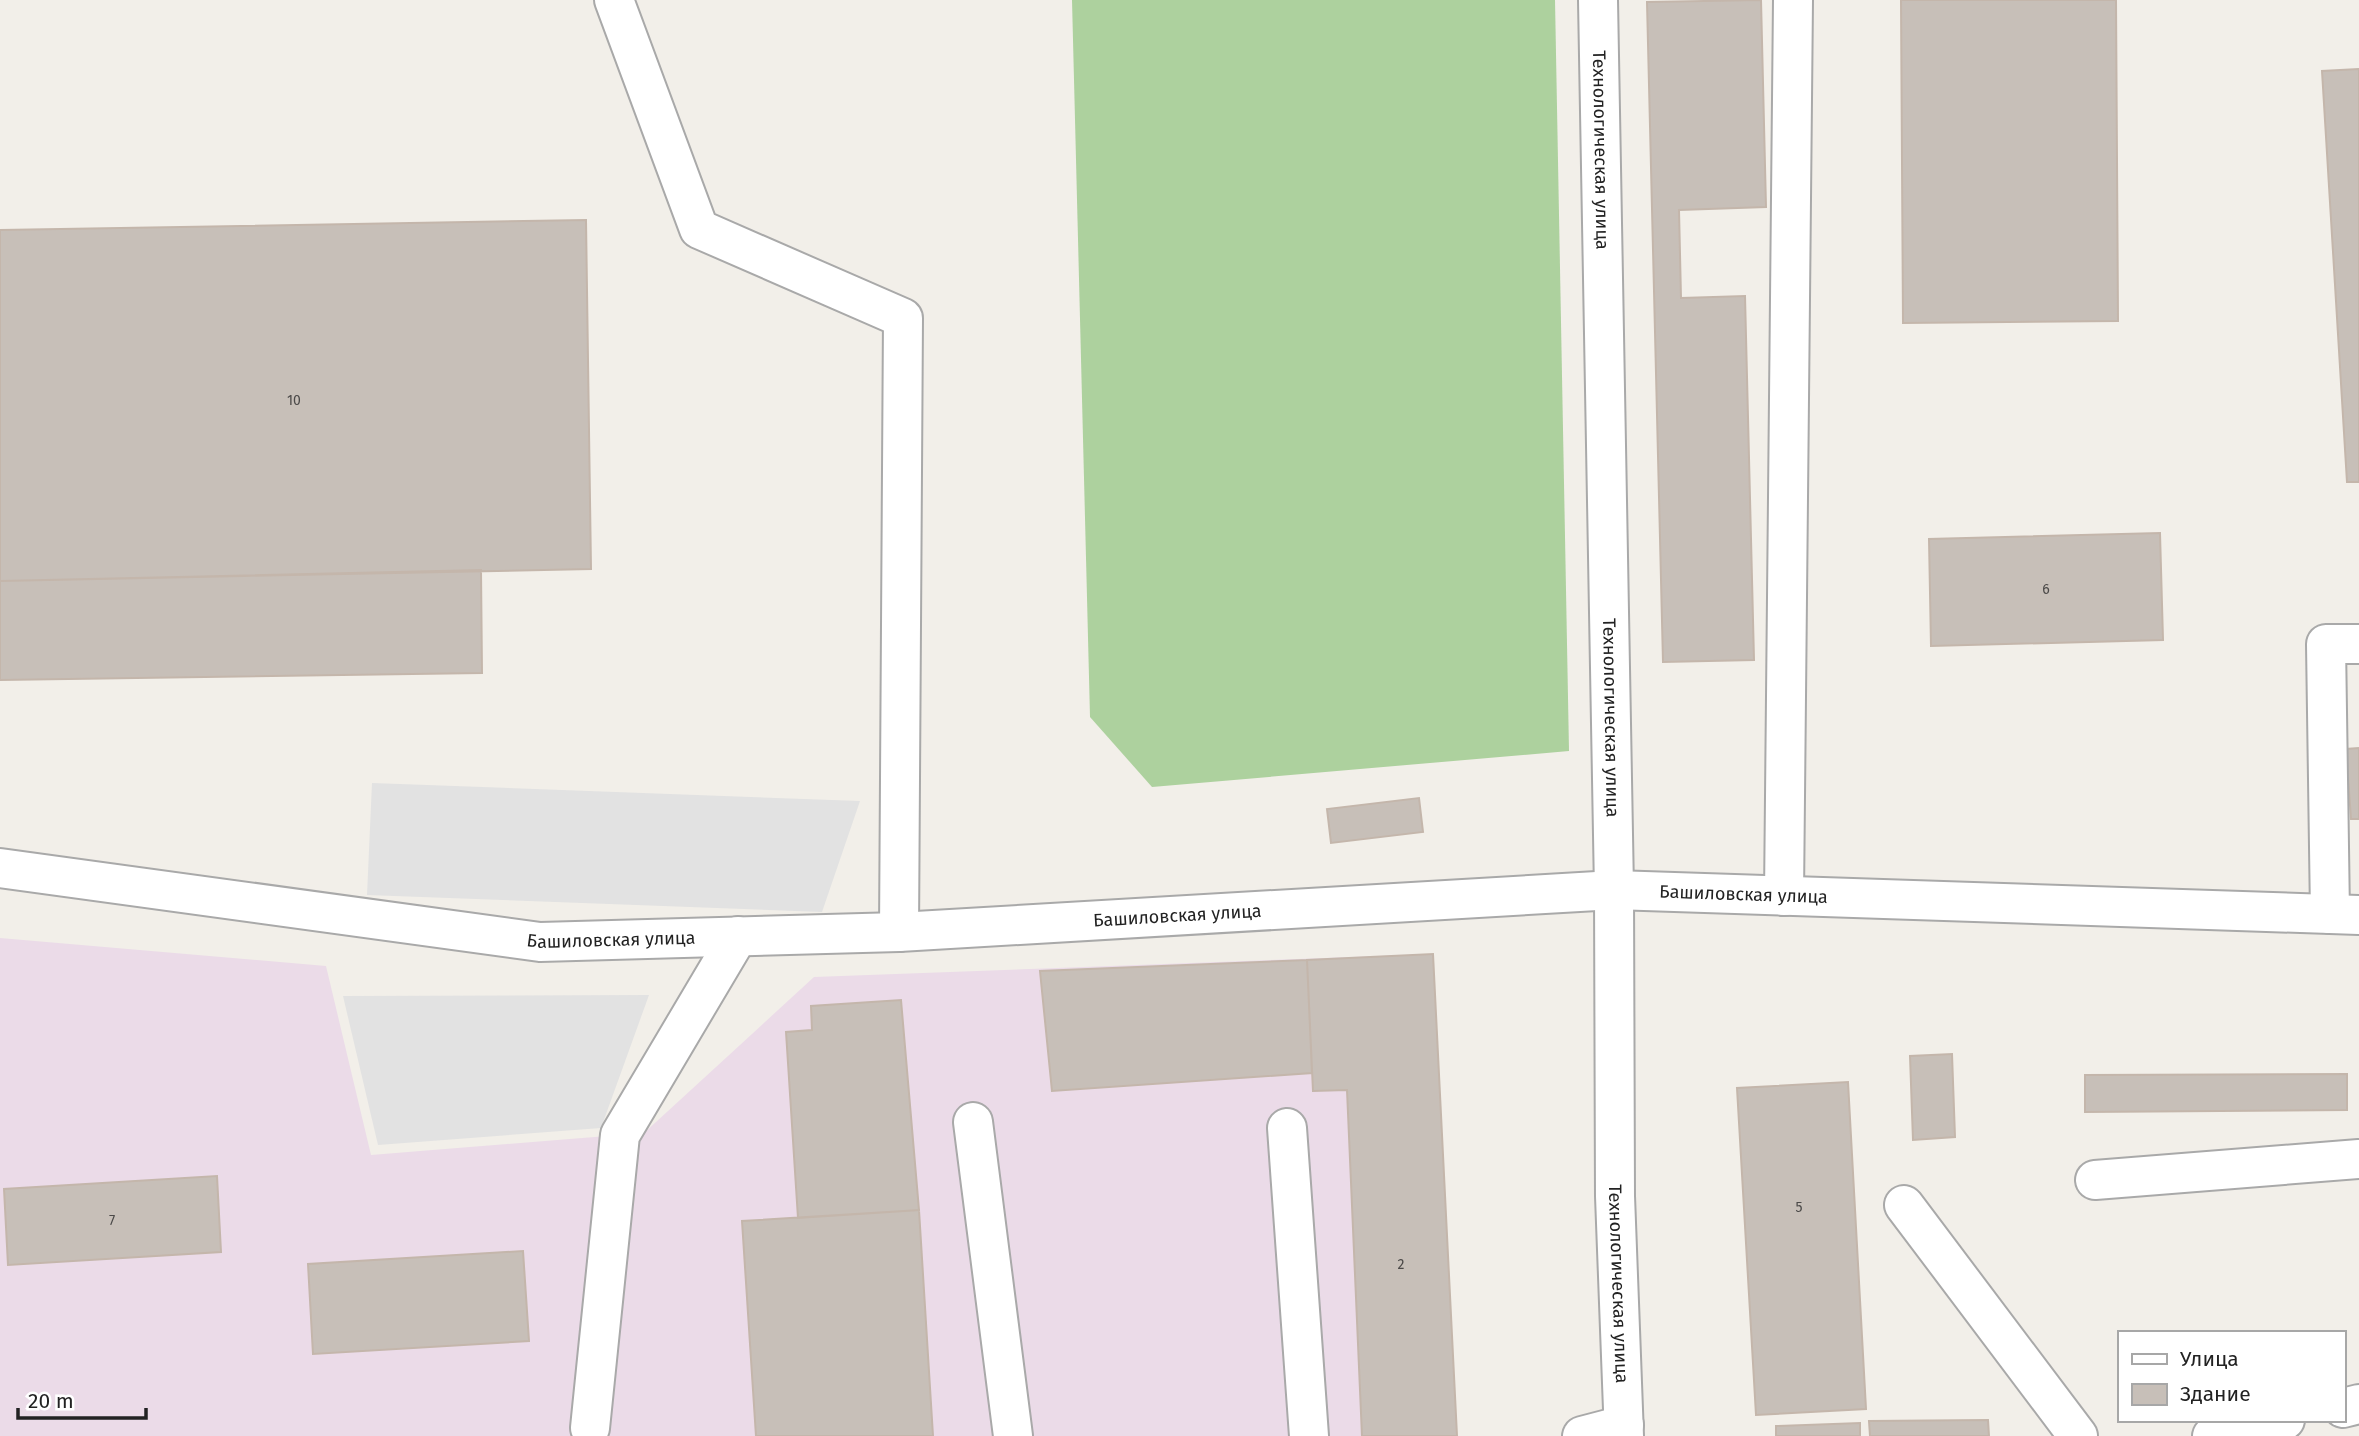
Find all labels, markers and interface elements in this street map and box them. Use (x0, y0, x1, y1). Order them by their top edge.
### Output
street label: Технологическая улица (1588, 50, 1613, 250)
house number: 10 (287, 392, 301, 409)
house number: 6 (2042, 581, 2050, 598)
street label: Технологическая улица (1598, 618, 1624, 818)
street label: Башиловская улица (1659, 881, 1828, 908)
street label: Башиловская улица (1092, 900, 1262, 932)
street label: Башиловская улица (525, 927, 696, 953)
street label: Технологическая улица (1604, 1184, 1633, 1384)
house number: 5 (1795, 1199, 1803, 1216)
house number: 7 (109, 1212, 115, 1229)
house number: 2 (1398, 1256, 1405, 1273)
legend (2118, 1331, 2345, 1422)
text: Улица (2180, 1346, 2239, 1372)
scale bar (18, 1376, 145, 1420)
text: Здание (2180, 1381, 2251, 1407)
text: 20 m (28, 1388, 74, 1414)

